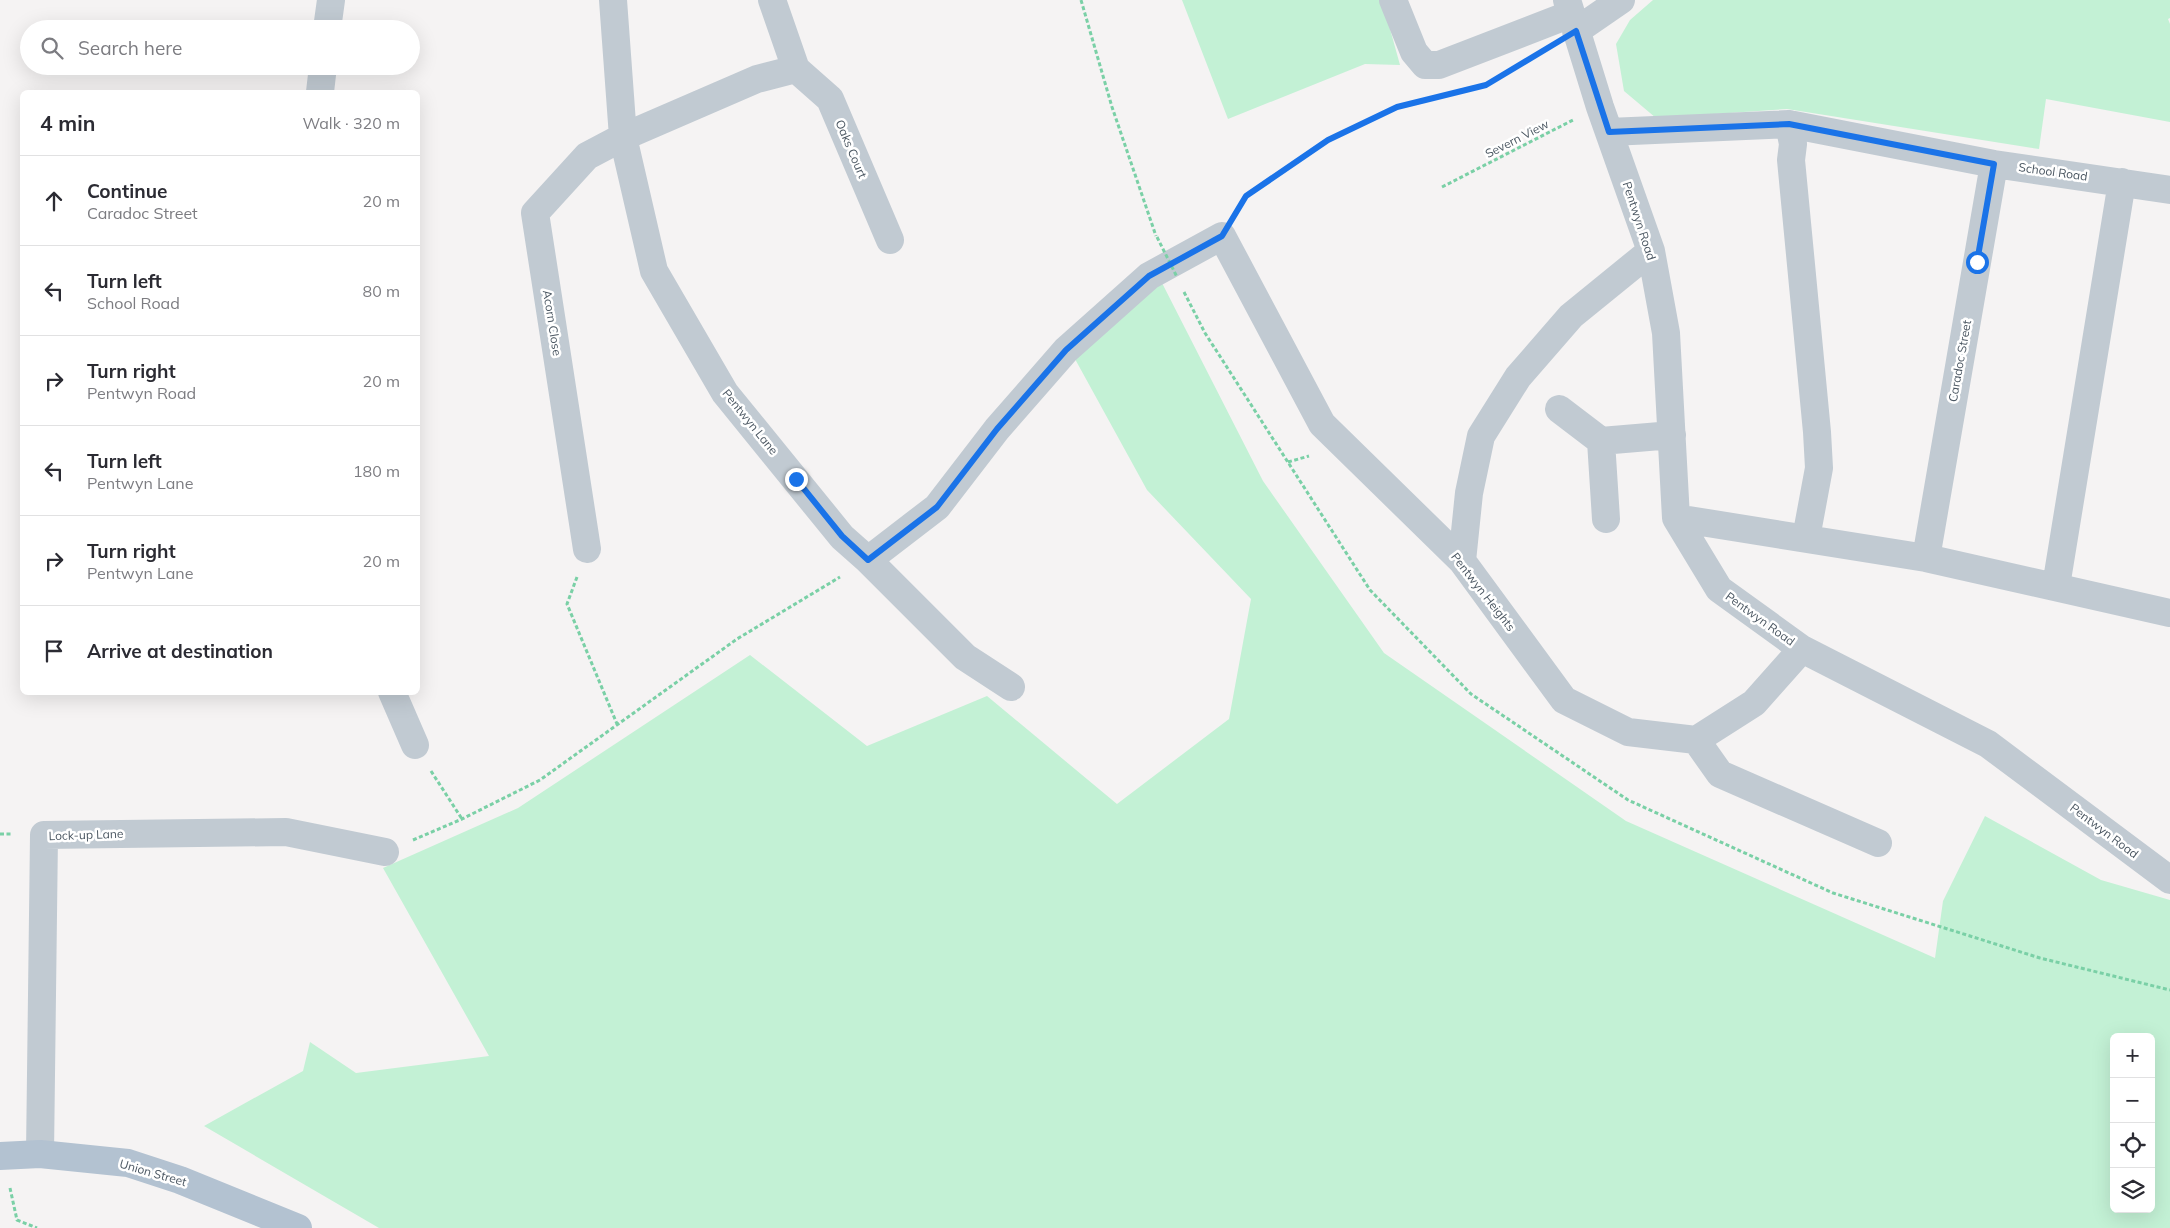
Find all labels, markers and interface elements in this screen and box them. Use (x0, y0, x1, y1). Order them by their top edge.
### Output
search box (20, 20, 420, 75)
icon: search (38, 34, 66, 62)
text: Search here (78, 36, 182, 60)
text: 4 min (40, 110, 95, 136)
text: Walk · 320 m (302, 113, 400, 133)
street label: Severn View (1482, 116, 1552, 161)
street label: Oaks Court (832, 117, 870, 180)
street label: School Road (2018, 159, 2089, 184)
text: Continue (87, 179, 167, 203)
street label: Pentwyn Road (1620, 180, 1659, 262)
icon: ahead (40, 187, 68, 215)
text: 20 m (363, 191, 400, 211)
text: Caradoc Street (87, 203, 198, 223)
route start (1966, 251, 1989, 274)
text: Turn left (87, 269, 162, 293)
icon: left (40, 277, 68, 305)
text: 80 m (363, 281, 400, 301)
street label: Acorn Close (540, 289, 565, 357)
text: School Road (87, 293, 180, 313)
street label: Caradoc Street (1945, 319, 1974, 403)
text: Turn right (87, 359, 176, 383)
icon: right (40, 367, 68, 395)
text: 20 m (363, 371, 400, 391)
text: Pentwyn Road (87, 383, 196, 403)
street label: Pentwyn Lane (719, 386, 781, 457)
text: Turn left (87, 449, 162, 473)
icon: left (40, 457, 68, 485)
text: 180 m (353, 461, 400, 481)
route end (785, 468, 808, 491)
text: Pentwyn Lane (87, 473, 193, 493)
text: Turn right (87, 539, 176, 563)
icon: right (40, 547, 68, 575)
street label: Pentwyn Heights (1448, 549, 1519, 634)
text: 20 m (363, 551, 400, 571)
text: Pentwyn Lane (87, 563, 193, 583)
street label: Pentwyn Road (1723, 588, 1798, 649)
icon: arrive (40, 637, 68, 665)
text: Arrive at destination (87, 639, 273, 663)
street label: Pentwyn Road (2067, 800, 2142, 861)
street label: Lock-up Lane (48, 826, 124, 843)
map controls (2110, 1033, 2155, 1213)
button: + (2110, 1033, 2155, 1078)
button: − (2110, 1078, 2155, 1123)
button: locate (2110, 1123, 2155, 1168)
street label: Union Street (118, 1156, 188, 1189)
button: layers (2110, 1168, 2155, 1213)

